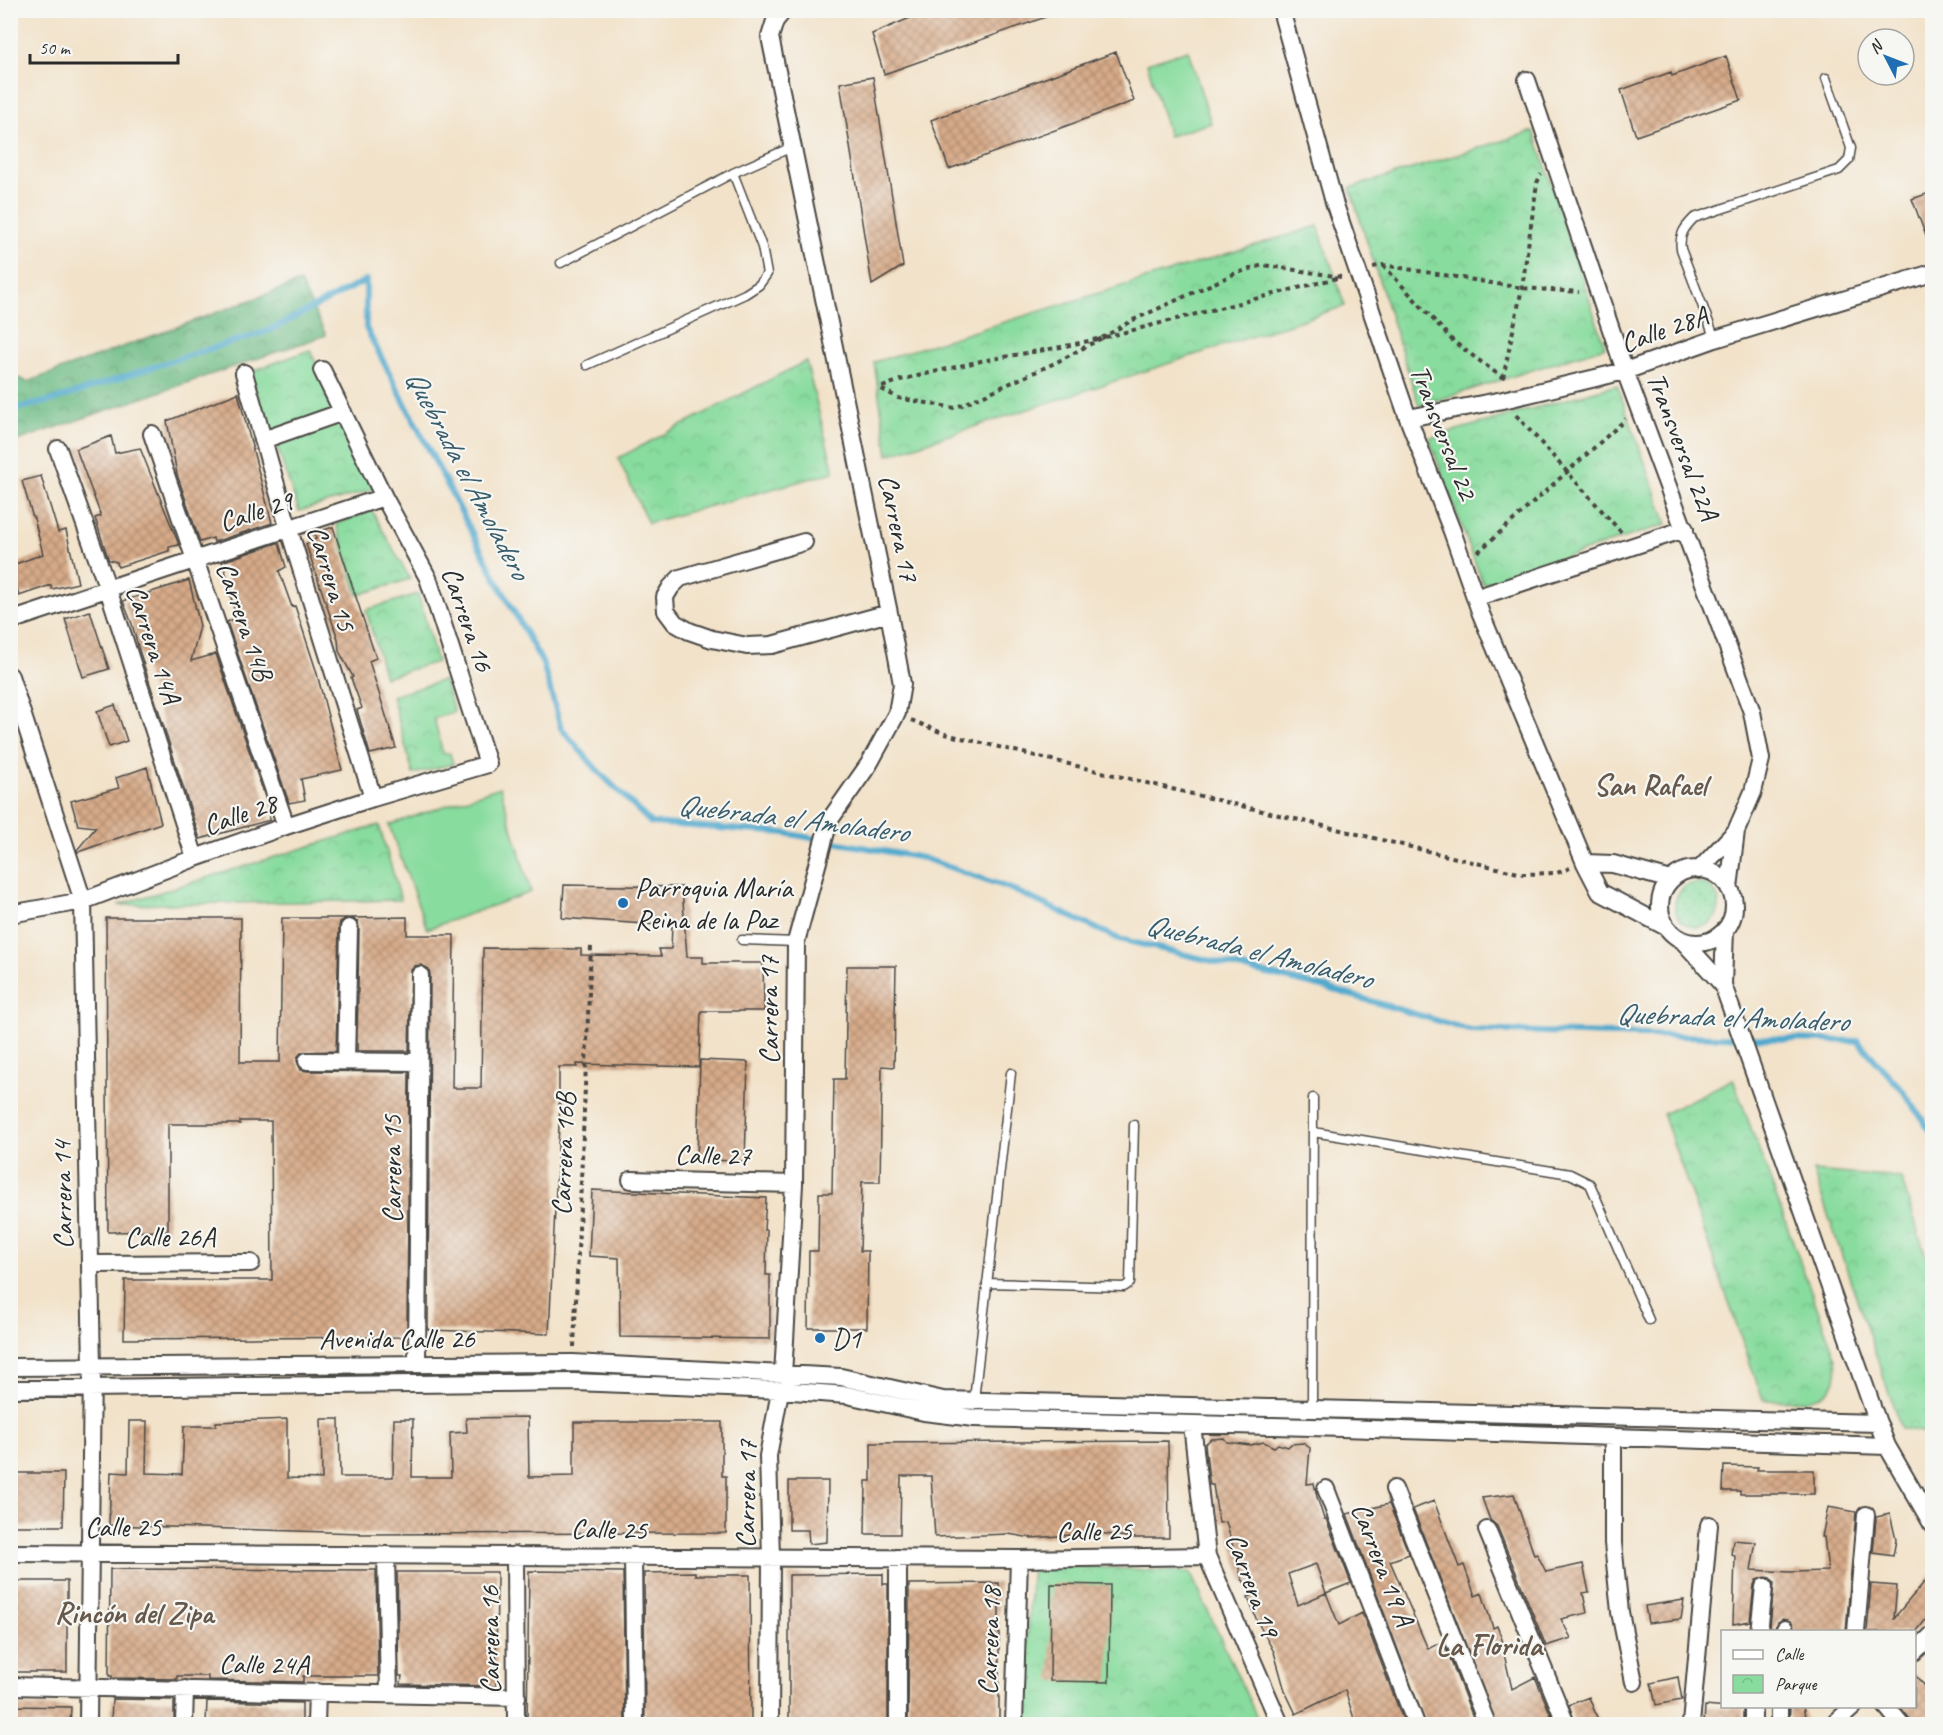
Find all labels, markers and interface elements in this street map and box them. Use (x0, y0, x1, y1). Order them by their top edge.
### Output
scale bar (30, 27, 178, 65)
north arrow (1856, 27, 1916, 87)
text: N (1865, 35, 1888, 58)
text: 50 m (39, 37, 72, 59)
street label: Calle 28A (1616, 297, 1714, 360)
street label: Transversal 22 (1402, 360, 1486, 506)
water label: Quebrada el Amoladero (397, 363, 541, 588)
street label: Transversal 22A (1639, 367, 1728, 527)
street label: Carrera 17 (871, 471, 928, 586)
street label: Calle 29 (214, 482, 300, 539)
street label: Carrera 15 (299, 521, 365, 636)
street label: Carrera 14B (208, 557, 282, 687)
street label: Carrera 16 (434, 562, 503, 677)
street label: Carrera 14A (118, 580, 190, 709)
district label: San Rafael (1593, 766, 1712, 804)
street label: Calle 28 (198, 784, 284, 843)
water label: Quebrada el Amoladero (676, 785, 914, 851)
place label: Parroquia María Reina de la Paz (635, 870, 794, 937)
marker: Parroquia María Reina de la Paz (616, 896, 630, 910)
water label: Quebrada el Amoladero (1142, 905, 1379, 998)
street label: Carrera 17 (751, 954, 786, 1064)
water label: Quebrada el Amoladero (1616, 994, 1852, 1040)
street label: Carrera 16B (543, 1090, 583, 1216)
street label: Carrera 15 (374, 1113, 409, 1223)
street label: Calle 27 (675, 1137, 753, 1173)
street label: Carrera 14 (44, 1138, 80, 1249)
street label: Calle 26A (125, 1219, 217, 1254)
street label: Avenida Calle 26 (319, 1321, 476, 1356)
place label: D1 (832, 1321, 862, 1356)
marker: D1 (813, 1331, 827, 1345)
street label: Carrera 17 (728, 1438, 764, 1548)
street label: Carrera 19 A (1344, 1497, 1423, 1632)
street label: Calle 25 (85, 1509, 162, 1544)
street label: Calle 25 (571, 1511, 649, 1547)
street label: Calle 25 (1056, 1513, 1134, 1549)
street label: Carrera 19 (1218, 1528, 1289, 1644)
street label: Carrera 16 (472, 1584, 507, 1694)
street label: Carrera 18 (970, 1584, 1008, 1696)
district label: Rincón del Zipa (55, 1594, 216, 1632)
district label: La Florida (1436, 1626, 1545, 1664)
legend (1721, 1630, 1916, 1708)
text: Calle (1775, 1643, 1804, 1665)
street label: Calle 24A (219, 1646, 311, 1682)
text: Parque (1775, 1673, 1817, 1695)

